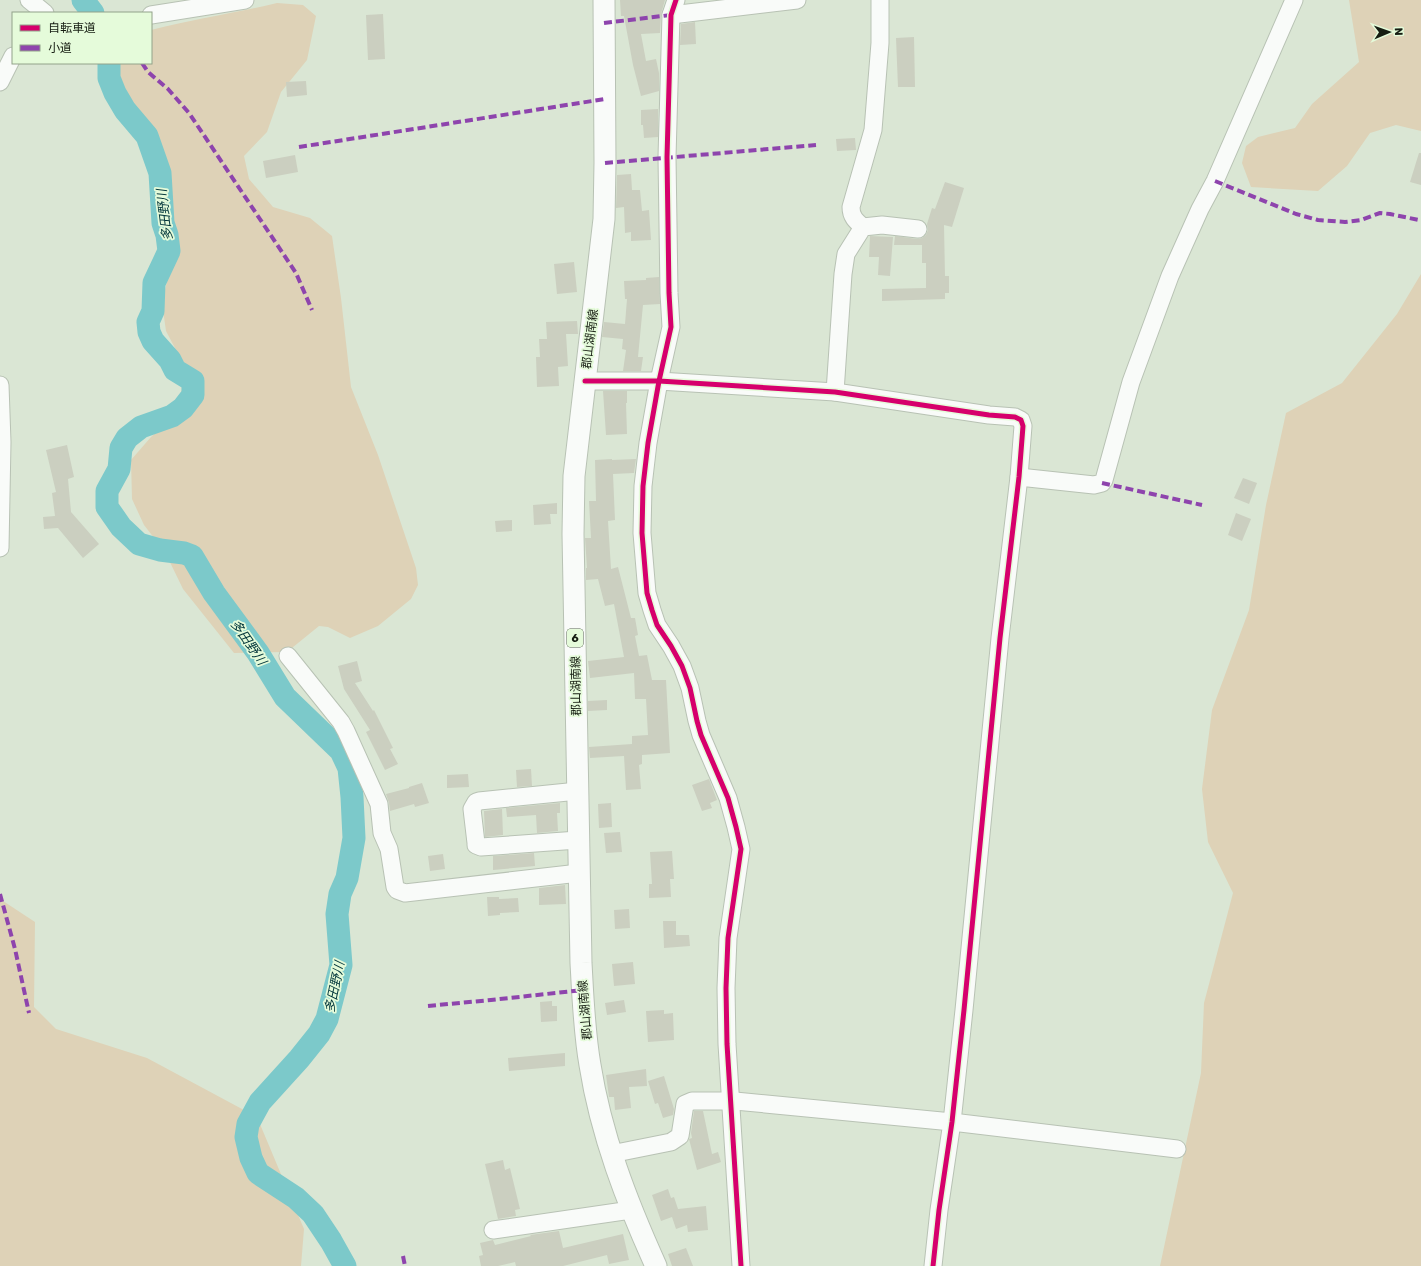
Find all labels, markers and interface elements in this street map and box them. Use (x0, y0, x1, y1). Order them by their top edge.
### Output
legend (12, 12, 152, 64)
north arrow (1369, 12, 1409, 52)
text: 自転車道 (48, 21, 96, 35)
text: N (1392, 27, 1405, 36)
text: 小道 (48, 41, 72, 55)
water label: 多田野川 (154, 186, 175, 242)
street label: 郡山湖南線 (579, 308, 601, 370)
water label: 多田野川 (228, 617, 271, 670)
road number: 6 (567, 629, 583, 647)
street label: 郡山湖南線 (568, 656, 584, 716)
water label: 多田野川 (322, 958, 348, 1014)
street label: 郡山湖南線 (575, 979, 595, 1041)

